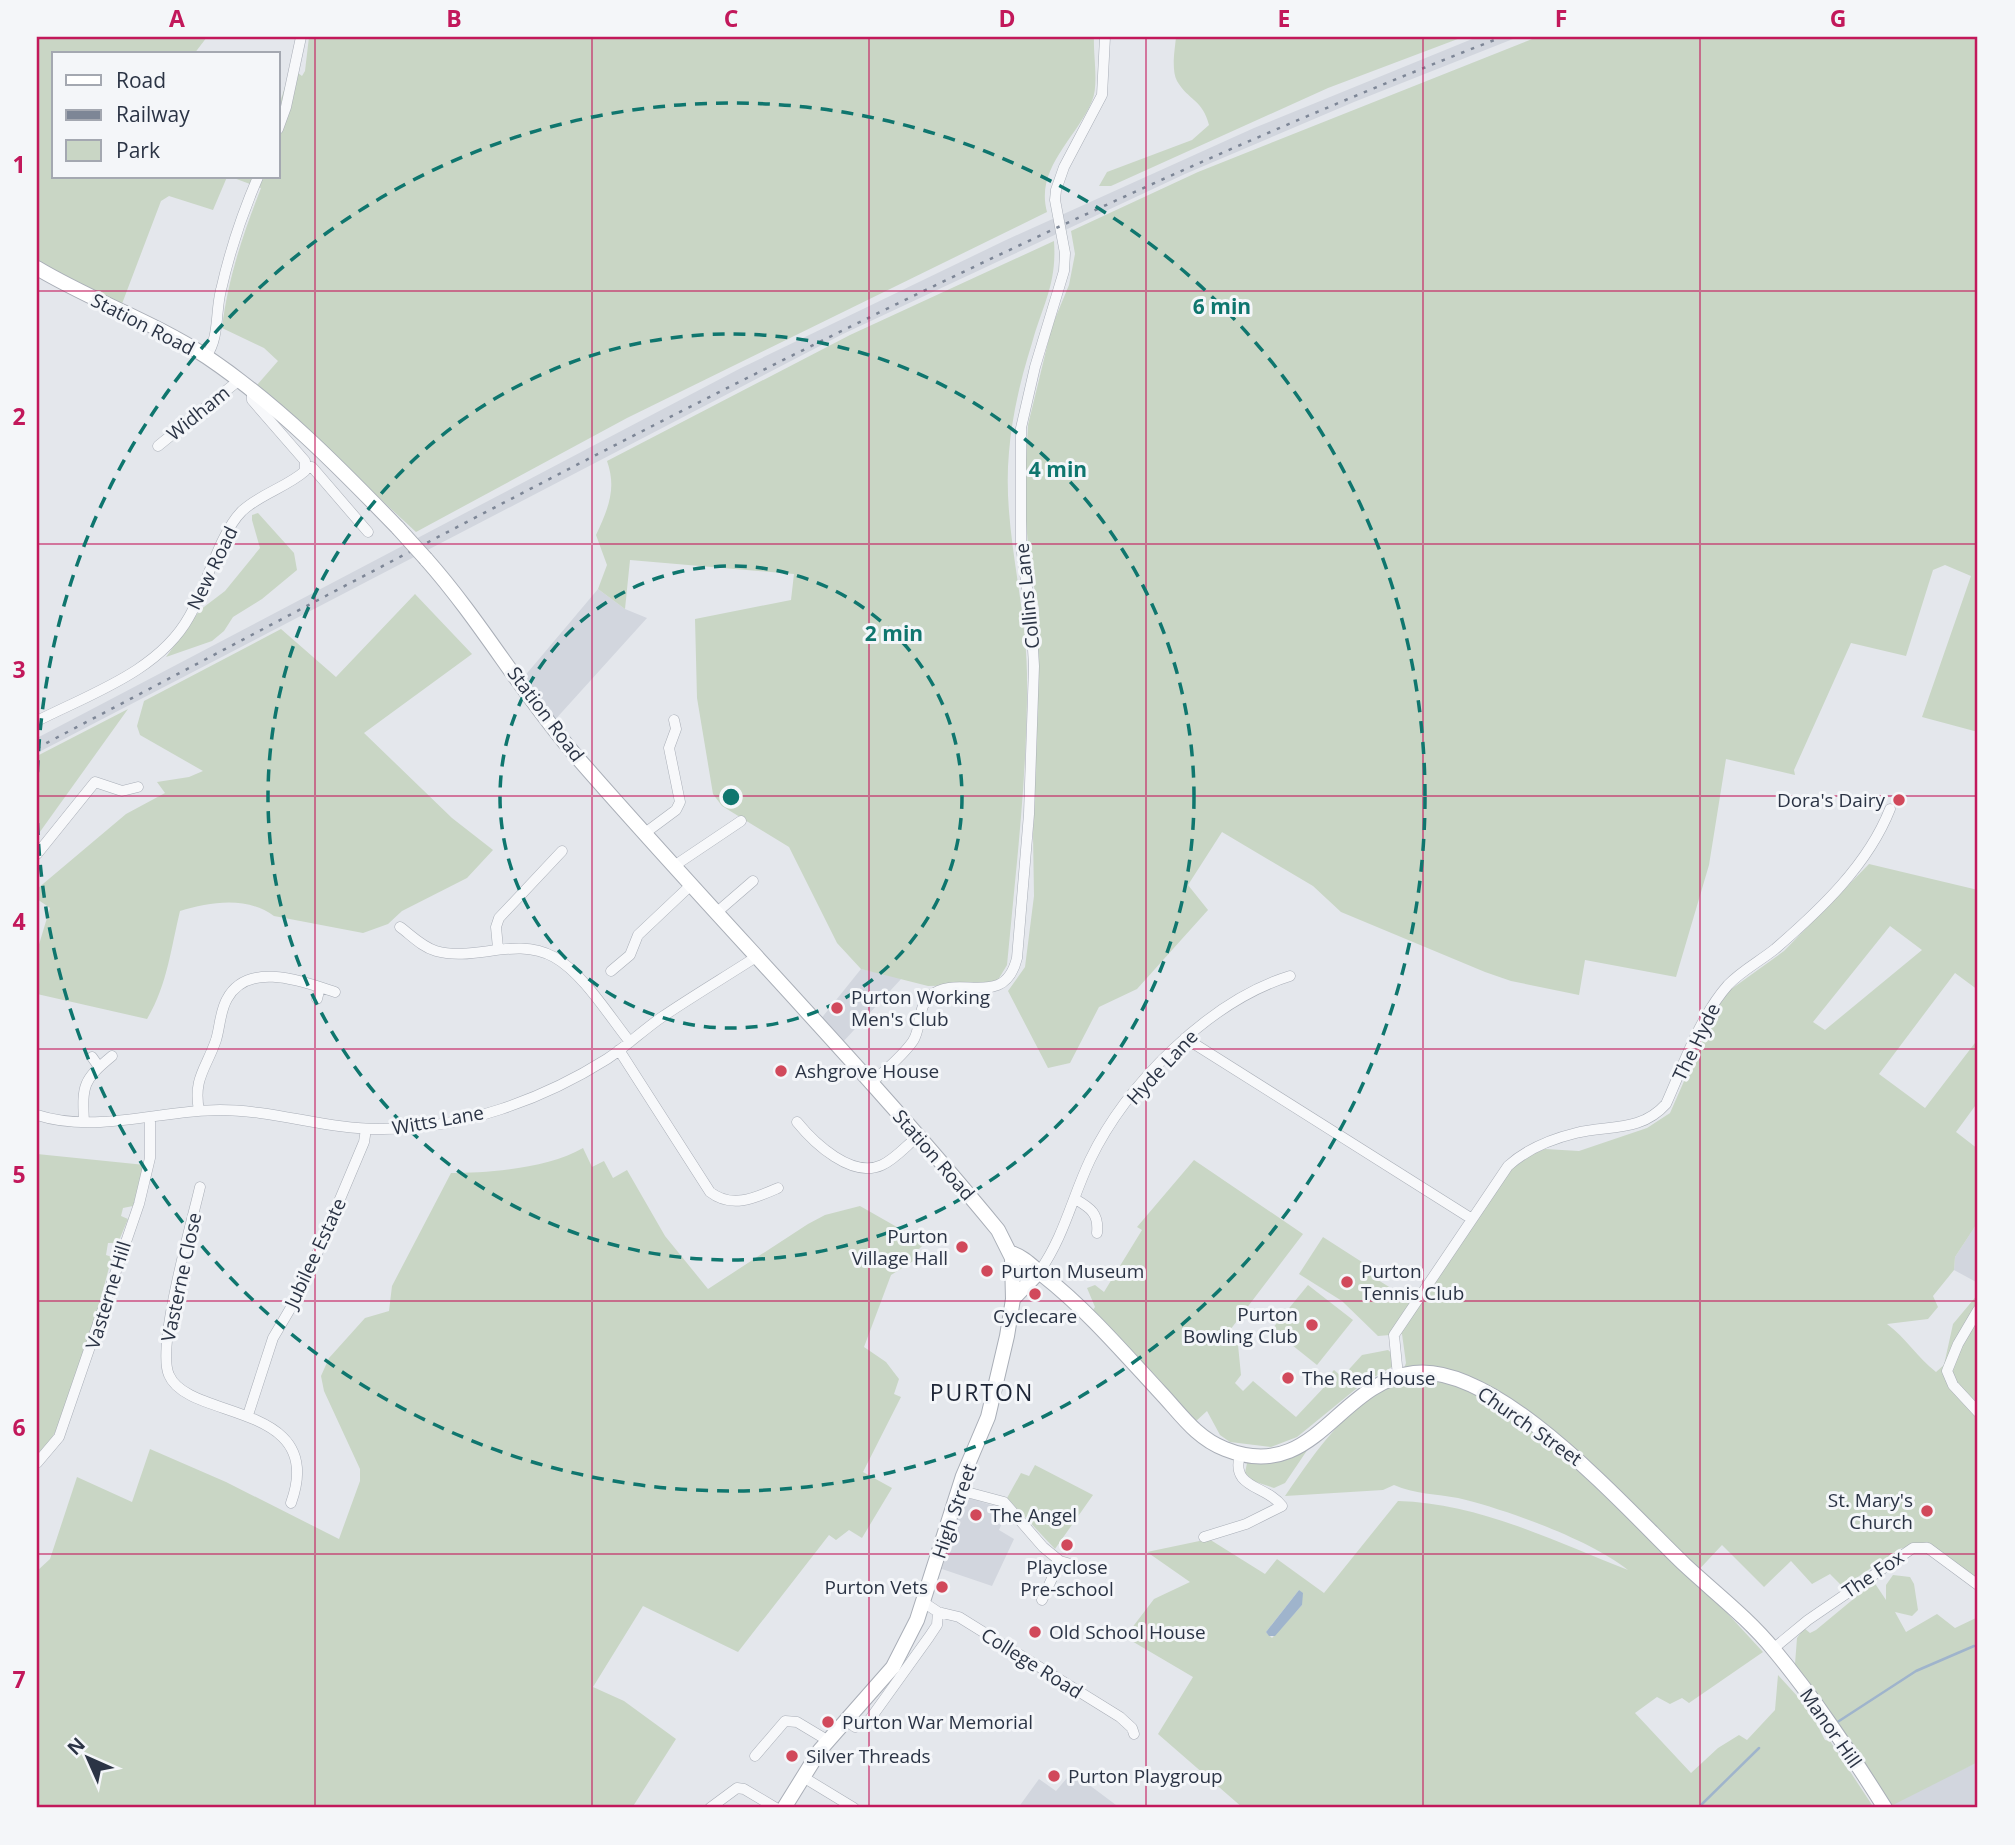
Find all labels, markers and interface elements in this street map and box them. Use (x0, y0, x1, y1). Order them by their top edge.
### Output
text: A (169, 2, 185, 34)
text: B (446, 2, 462, 34)
text: C (724, 2, 738, 34)
text: D (998, 2, 1016, 34)
text: E (1278, 2, 1290, 34)
text: F (1555, 2, 1567, 34)
text: G (1830, 2, 1846, 34)
legend (52, 52, 280, 178)
text: Road (116, 66, 166, 94)
text: Railway (116, 100, 190, 128)
text: Park (116, 136, 160, 164)
text: 1 (12, 148, 26, 180)
street label: Station Road (87, 287, 199, 361)
text: 6 min (1193, 292, 1251, 320)
street label: Widham (161, 380, 235, 446)
text: 2 (12, 400, 26, 432)
text: 4 min (1029, 455, 1087, 483)
street label: New Road (181, 522, 243, 614)
street label: Collins Lane (1009, 542, 1045, 650)
text: 2 min (865, 619, 923, 647)
text: 3 (12, 653, 26, 685)
street label: Station Road (502, 661, 590, 767)
centre of rings (719, 785, 743, 809)
place label: Dora's Dairy (1777, 787, 1885, 813)
marker: Dora's Dairy (1891, 792, 1907, 808)
text: 4 (12, 905, 26, 937)
place label: Purton Working Men's Club (851, 984, 990, 1032)
street label: The Hyde (1666, 999, 1726, 1085)
marker: Purton Working Men's Club (829, 1000, 845, 1016)
street label: Hyde Lane (1121, 1024, 1203, 1110)
place label: Ashgrove House (795, 1058, 939, 1084)
marker: Ashgrove House (773, 1063, 789, 1079)
street label: Witts Lane (390, 1099, 486, 1141)
street label: Station Road (887, 1104, 981, 1206)
text: 5 (12, 1158, 26, 1190)
street label: Jubilee Estate (277, 1194, 352, 1314)
street label: Vasterne Close (155, 1210, 207, 1344)
place label: Purton Village Hall (852, 1223, 948, 1271)
street label: Vasterne Hill (79, 1238, 137, 1352)
marker: Purton Village Hall (954, 1239, 970, 1255)
place label: Purton Museum (1001, 1258, 1144, 1284)
place label: Purton Tennis Club (1361, 1258, 1464, 1306)
marker: Purton Museum (979, 1263, 995, 1279)
marker: Purton Tennis Club (1339, 1274, 1355, 1290)
marker: Cyclecare (1027, 1286, 1043, 1302)
place label: Purton Bowling Club (1183, 1301, 1298, 1349)
place label: Cyclecare (993, 1303, 1077, 1329)
marker: Purton Bowling Club (1304, 1317, 1320, 1333)
place label: The Red House (1302, 1365, 1436, 1391)
marker: The Red House (1280, 1370, 1296, 1386)
district label: PURTON (930, 1376, 1034, 1408)
street label: Church Street (1473, 1380, 1588, 1472)
text: 6 (12, 1411, 26, 1443)
street label: High Street (926, 1460, 982, 1562)
place label: St. Mary's Church (1828, 1487, 1913, 1535)
place label: The Angel (990, 1502, 1077, 1528)
marker: St. Mary's Church (1919, 1503, 1935, 1519)
marker: The Angel (968, 1507, 984, 1523)
marker: Playclose Pre-school (1059, 1537, 1075, 1553)
street label: The Fox (1837, 1544, 1909, 1604)
place label: Playclose Pre-school (1020, 1554, 1114, 1602)
place label: Purton Vets (825, 1574, 928, 1600)
marker: Purton Vets (934, 1579, 950, 1595)
place label: Old School House (1049, 1619, 1206, 1645)
street label: College Road (976, 1622, 1088, 1704)
marker: Old School House (1027, 1624, 1043, 1640)
text: 7 (12, 1663, 26, 1695)
street label: Manor Hill (1794, 1683, 1868, 1773)
place label: Purton War Memorial (842, 1709, 1033, 1735)
marker: Purton War Memorial (820, 1714, 836, 1730)
north arrow (52, 1722, 122, 1792)
text: N (61, 1731, 91, 1761)
place label: Silver Threads (806, 1743, 931, 1769)
marker: Silver Threads (784, 1748, 800, 1764)
place label: Purton Playgroup (1068, 1763, 1223, 1789)
marker: Purton Playgroup (1046, 1768, 1062, 1784)

